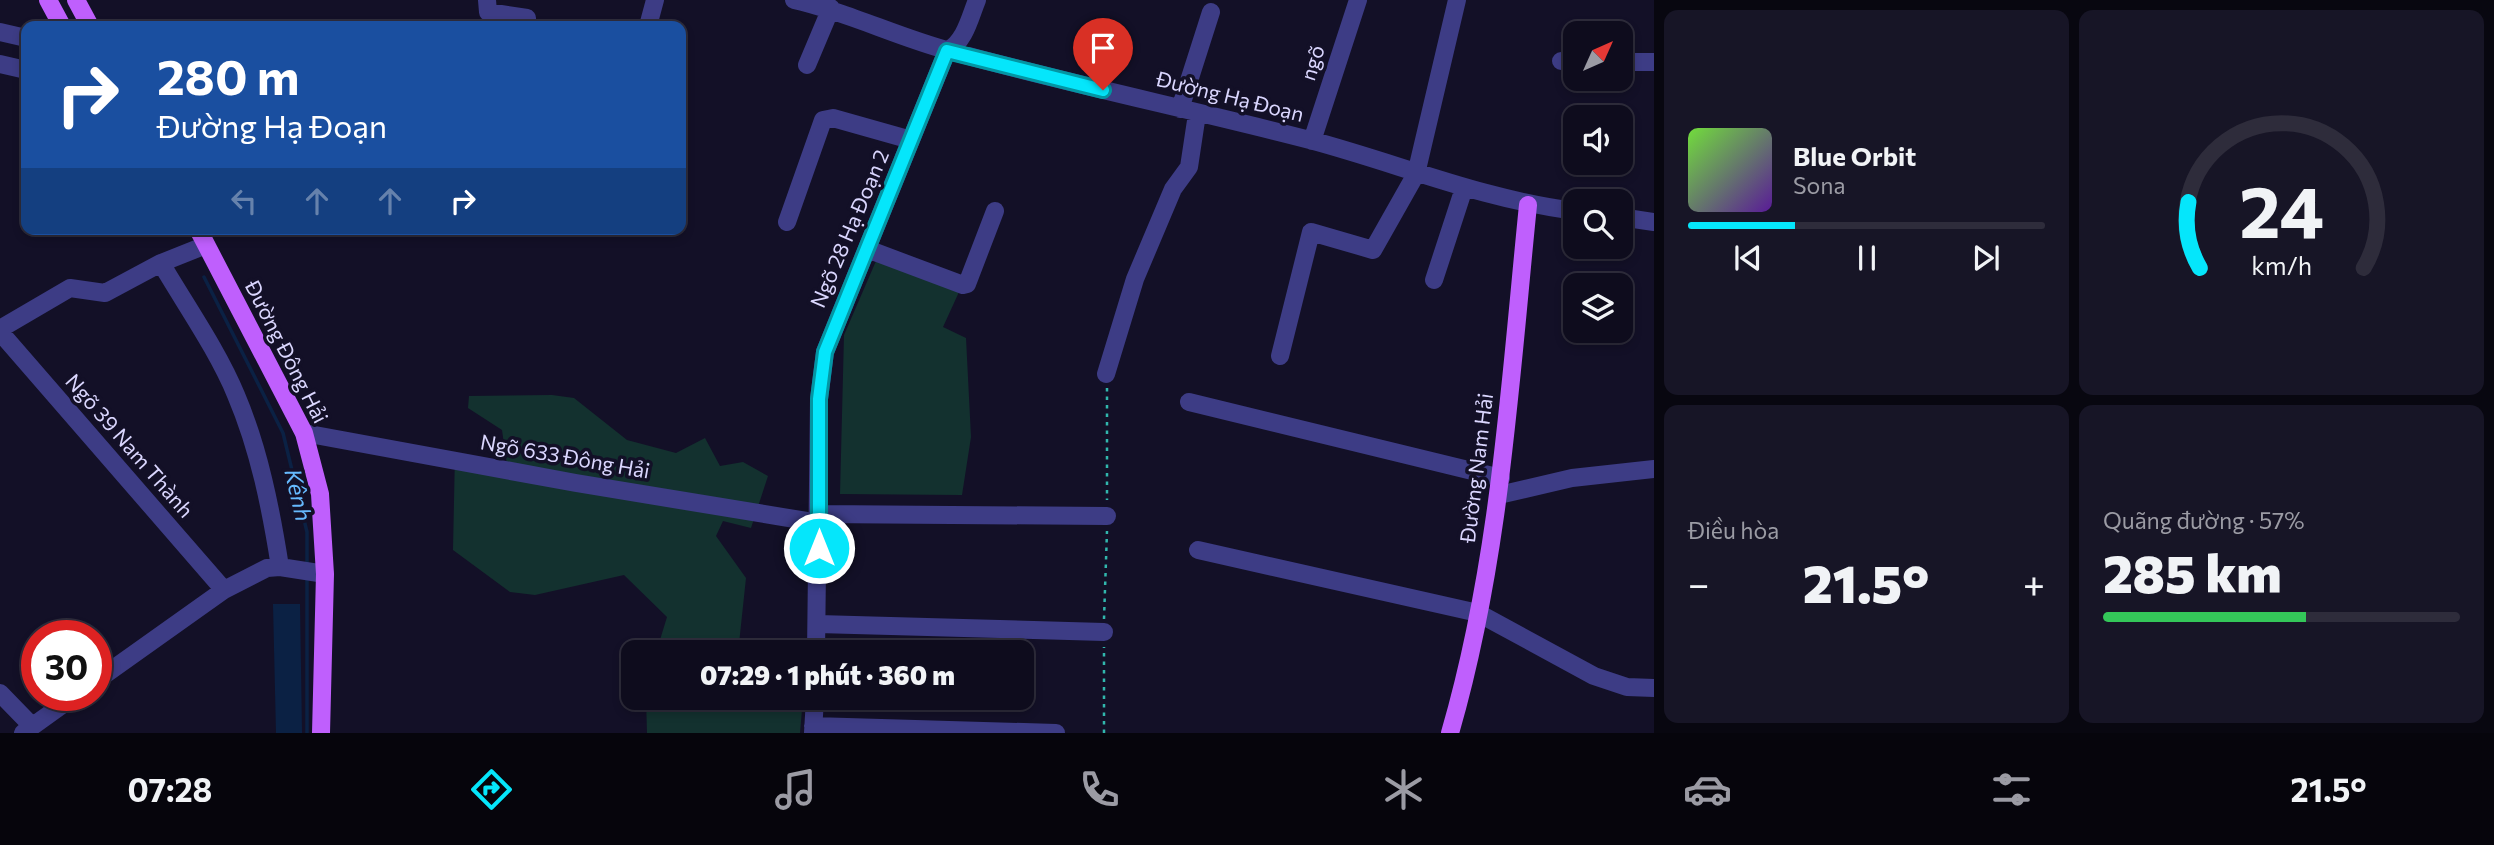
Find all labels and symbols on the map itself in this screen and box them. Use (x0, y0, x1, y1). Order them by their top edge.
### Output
pin (1073, 18, 1133, 90)
north arrow (1563, 21, 1633, 91)
street label: ngõ (1294, 42, 1329, 83)
street label: Đường Hạ Đoạn (1153, 65, 1307, 126)
street label: Ngõ 28 Hạ Đoạn 2 (804, 146, 893, 311)
street label: Đường Đông Hải (240, 275, 334, 427)
street label: Ngõ 39 Nam Thành (61, 368, 199, 522)
street label: Đường Nam Hải (1454, 392, 1497, 545)
street label: Ngõ 633 Đông Hải (479, 428, 652, 483)
water label: Kênh (279, 466, 319, 524)
position arrow (782, 511, 856, 585)
speed limit sign: 30 (21, 620, 112, 711)

